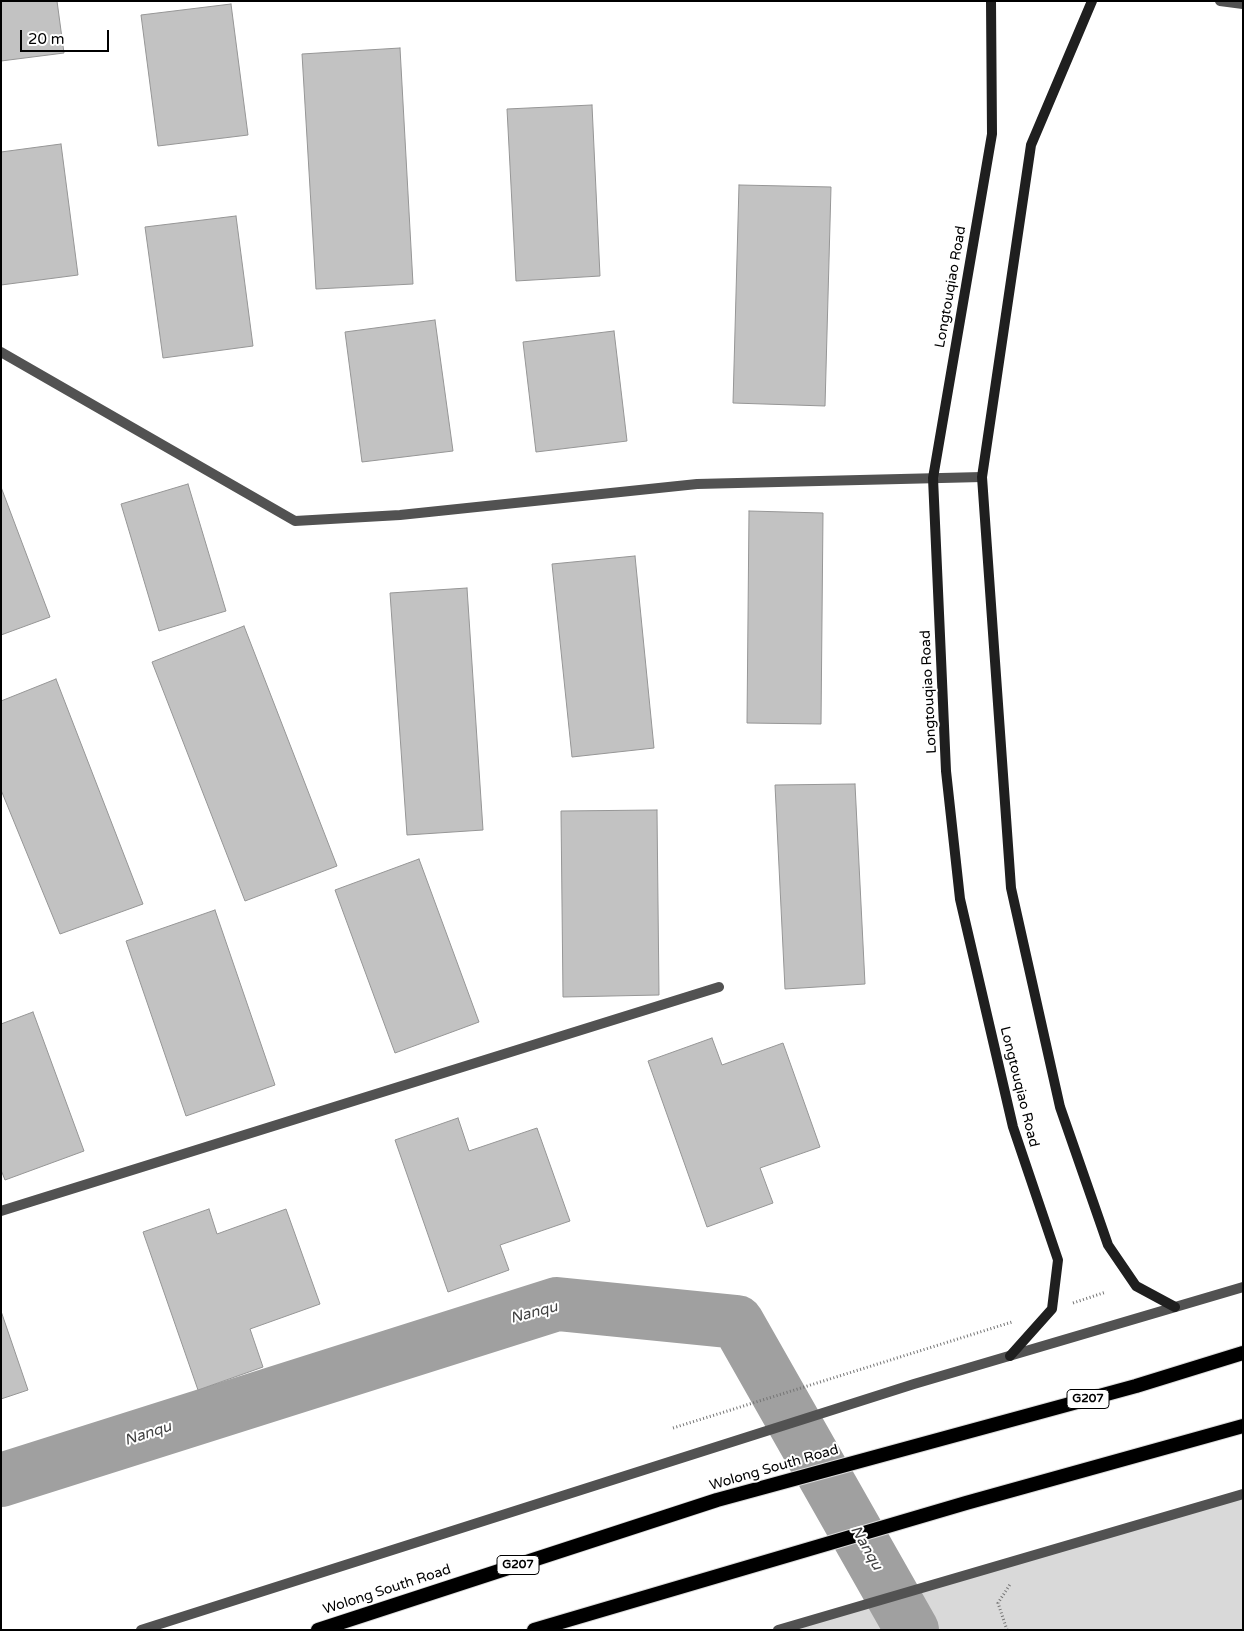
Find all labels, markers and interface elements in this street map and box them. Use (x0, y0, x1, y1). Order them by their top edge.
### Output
scale bar (22, 20, 111, 52)
text: 20 m (28, 30, 65, 48)
street label: Longtouqiao Road (932, 225, 970, 349)
street label: Longtouqiao Road (917, 630, 941, 754)
street label: Longtouqiao Road (996, 1025, 1042, 1149)
water label: Nanqu (508, 1298, 560, 1328)
road number: G207 (1067, 1390, 1109, 1408)
water label: Nanqu (122, 1418, 174, 1450)
street label: Wolong South Road (708, 1442, 840, 1494)
water label: Nanqu (846, 1523, 886, 1573)
road number: G207 (497, 1556, 539, 1574)
street label: Wolong South Road (321, 1561, 453, 1619)

